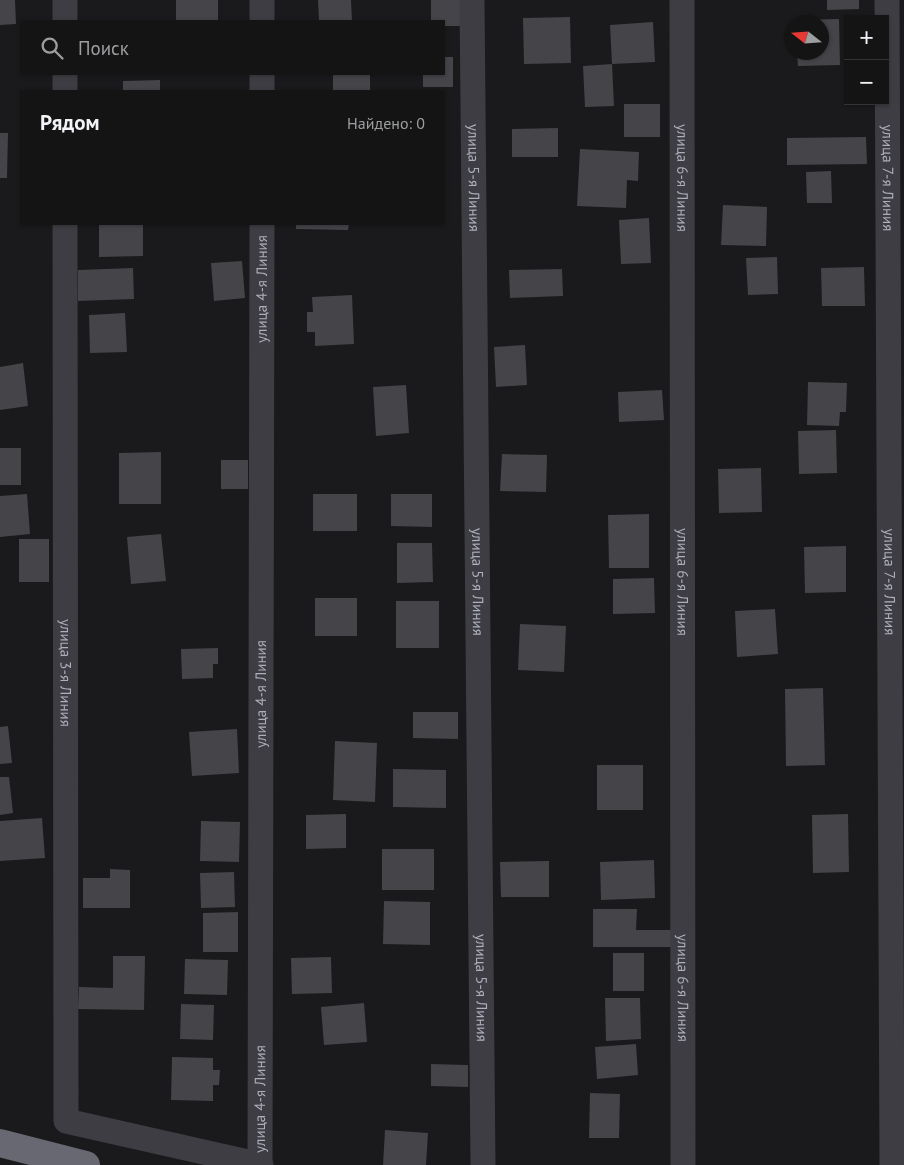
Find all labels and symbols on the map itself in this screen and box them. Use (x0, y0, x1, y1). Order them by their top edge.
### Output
north arrow (784, 15, 829, 60)
street label: улица 5-я Линия (464, 124, 484, 232)
street label: улица 6-я Линия (673, 124, 692, 232)
street label: улица 7-я Линия (879, 125, 898, 231)
street label: улица 4-я Линия (252, 235, 271, 343)
street label: улица 5-я Линия (468, 528, 488, 636)
street label: улица 6-я Линия (673, 528, 693, 636)
street label: улица 7-я Линия (880, 529, 900, 635)
street label: улица 3-я Линия (56, 619, 76, 727)
street label: улица 4-я Линия (251, 640, 270, 748)
street label: улица 5-я Линия (472, 934, 492, 1042)
street label: улица 6-я Линия (674, 934, 693, 1042)
street label: улица 4-я Линия (250, 1045, 269, 1153)

